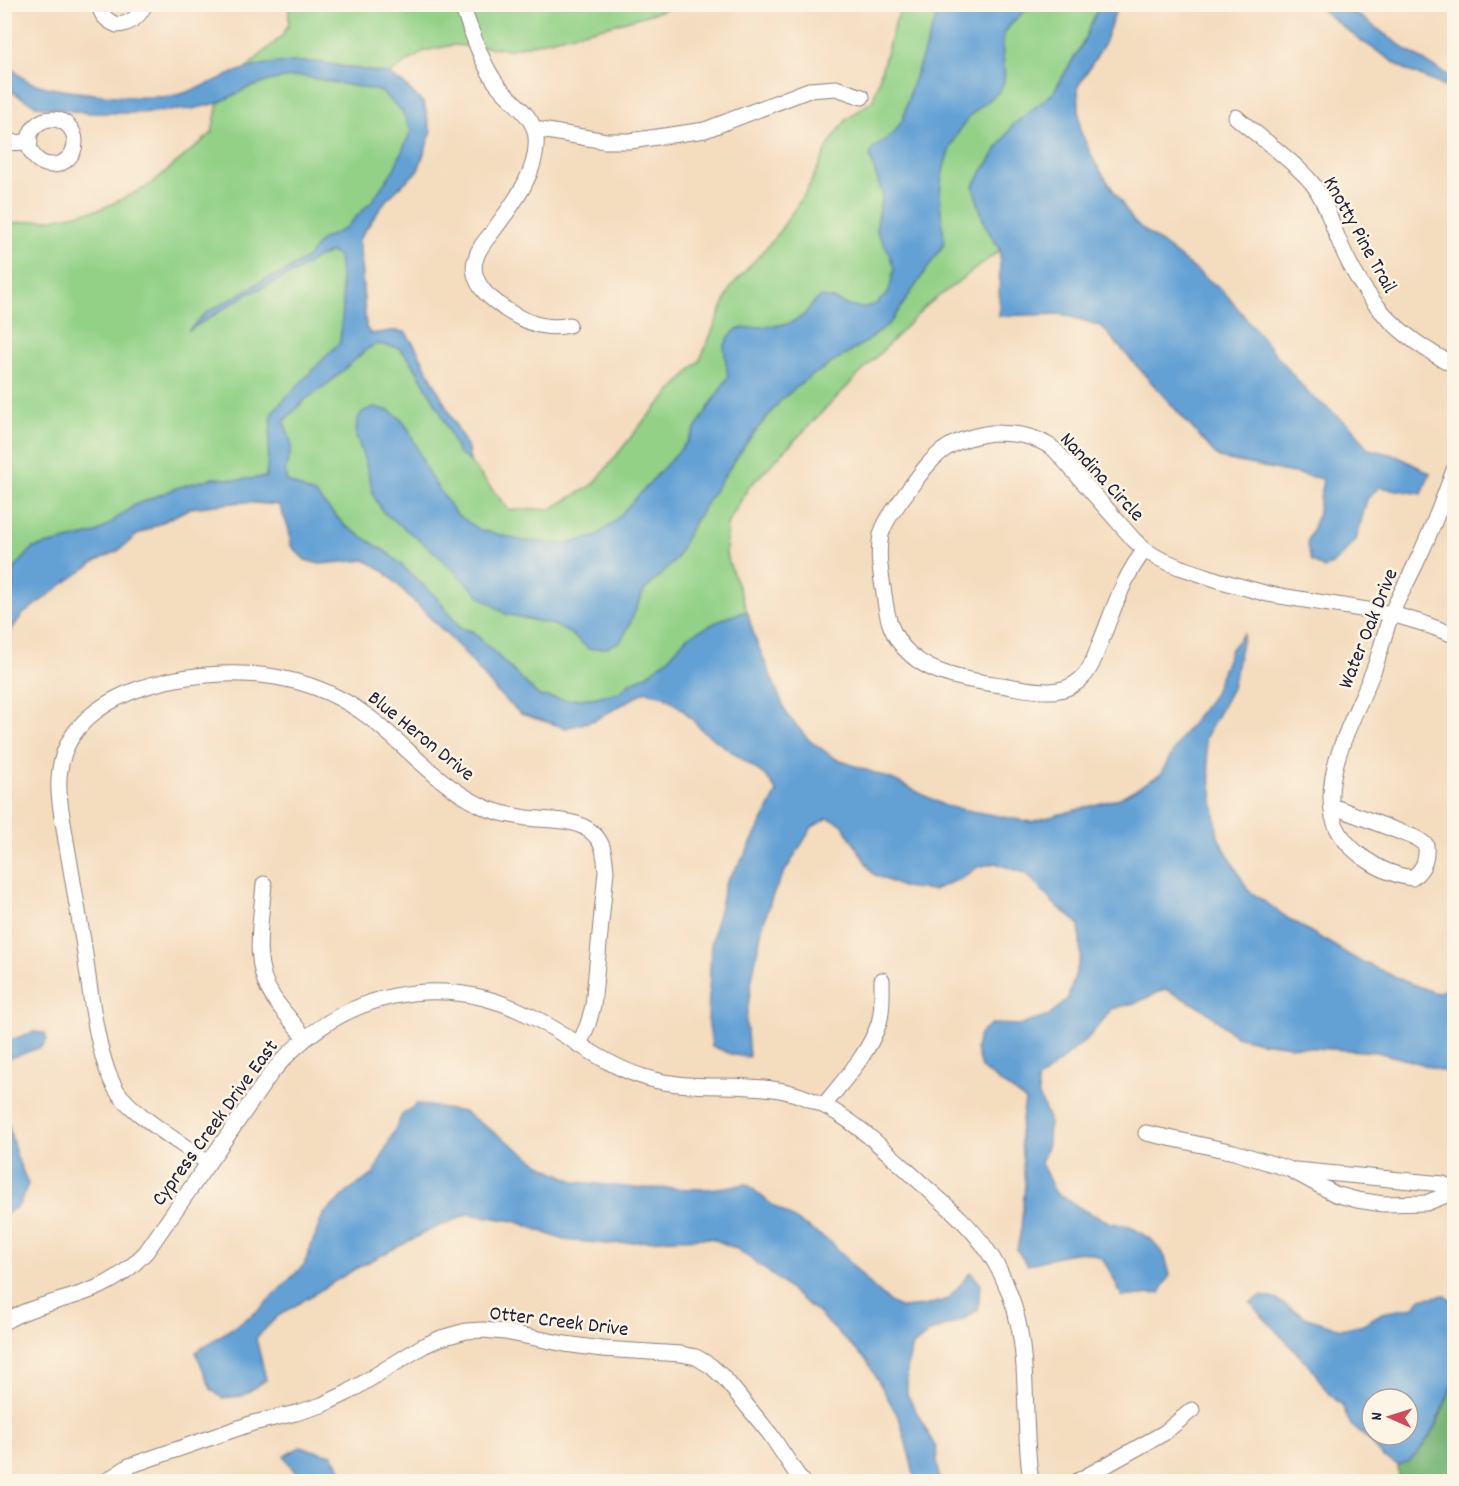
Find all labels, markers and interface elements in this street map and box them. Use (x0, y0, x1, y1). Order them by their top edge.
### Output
street label: Knotty Pine Trail (1314, 172, 1403, 299)
street label: Nandina Circle (1051, 427, 1150, 529)
street label: Water Oak Drive (1332, 564, 1408, 694)
street label: Blue Heron Drive (360, 685, 480, 790)
street label: Cypress Creek Drive East (146, 1034, 287, 1213)
street label: Otter Creek Drive (487, 1300, 630, 1346)
north arrow (1360, 1387, 1420, 1447)
text: N (1366, 1412, 1389, 1421)

